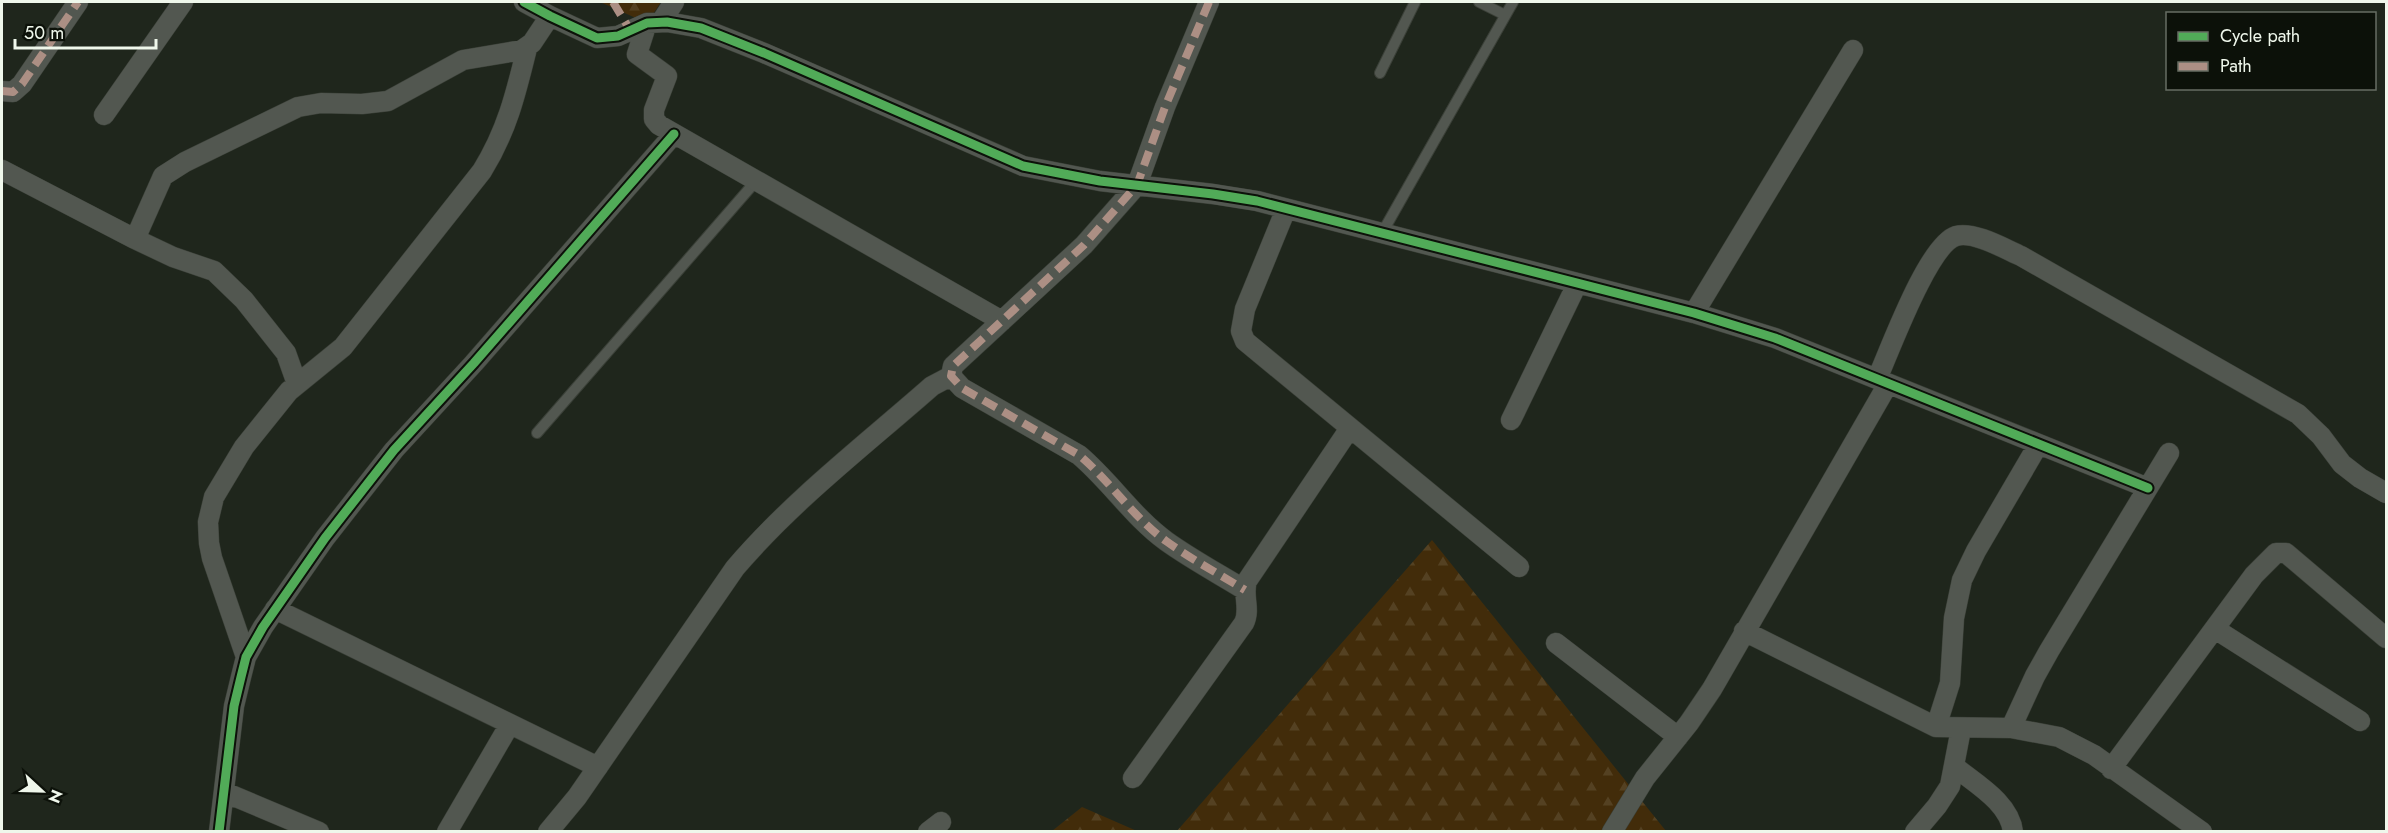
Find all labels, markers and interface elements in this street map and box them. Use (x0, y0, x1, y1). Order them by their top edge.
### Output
scale bar (15, 12, 156, 50)
legend (2166, 12, 2376, 90)
text: 50 m (24, 20, 64, 46)
text: Cycle path (2220, 23, 2300, 49)
text: Path (2220, 53, 2252, 79)
north arrow (12, 761, 72, 821)
text: N (42, 786, 68, 807)

